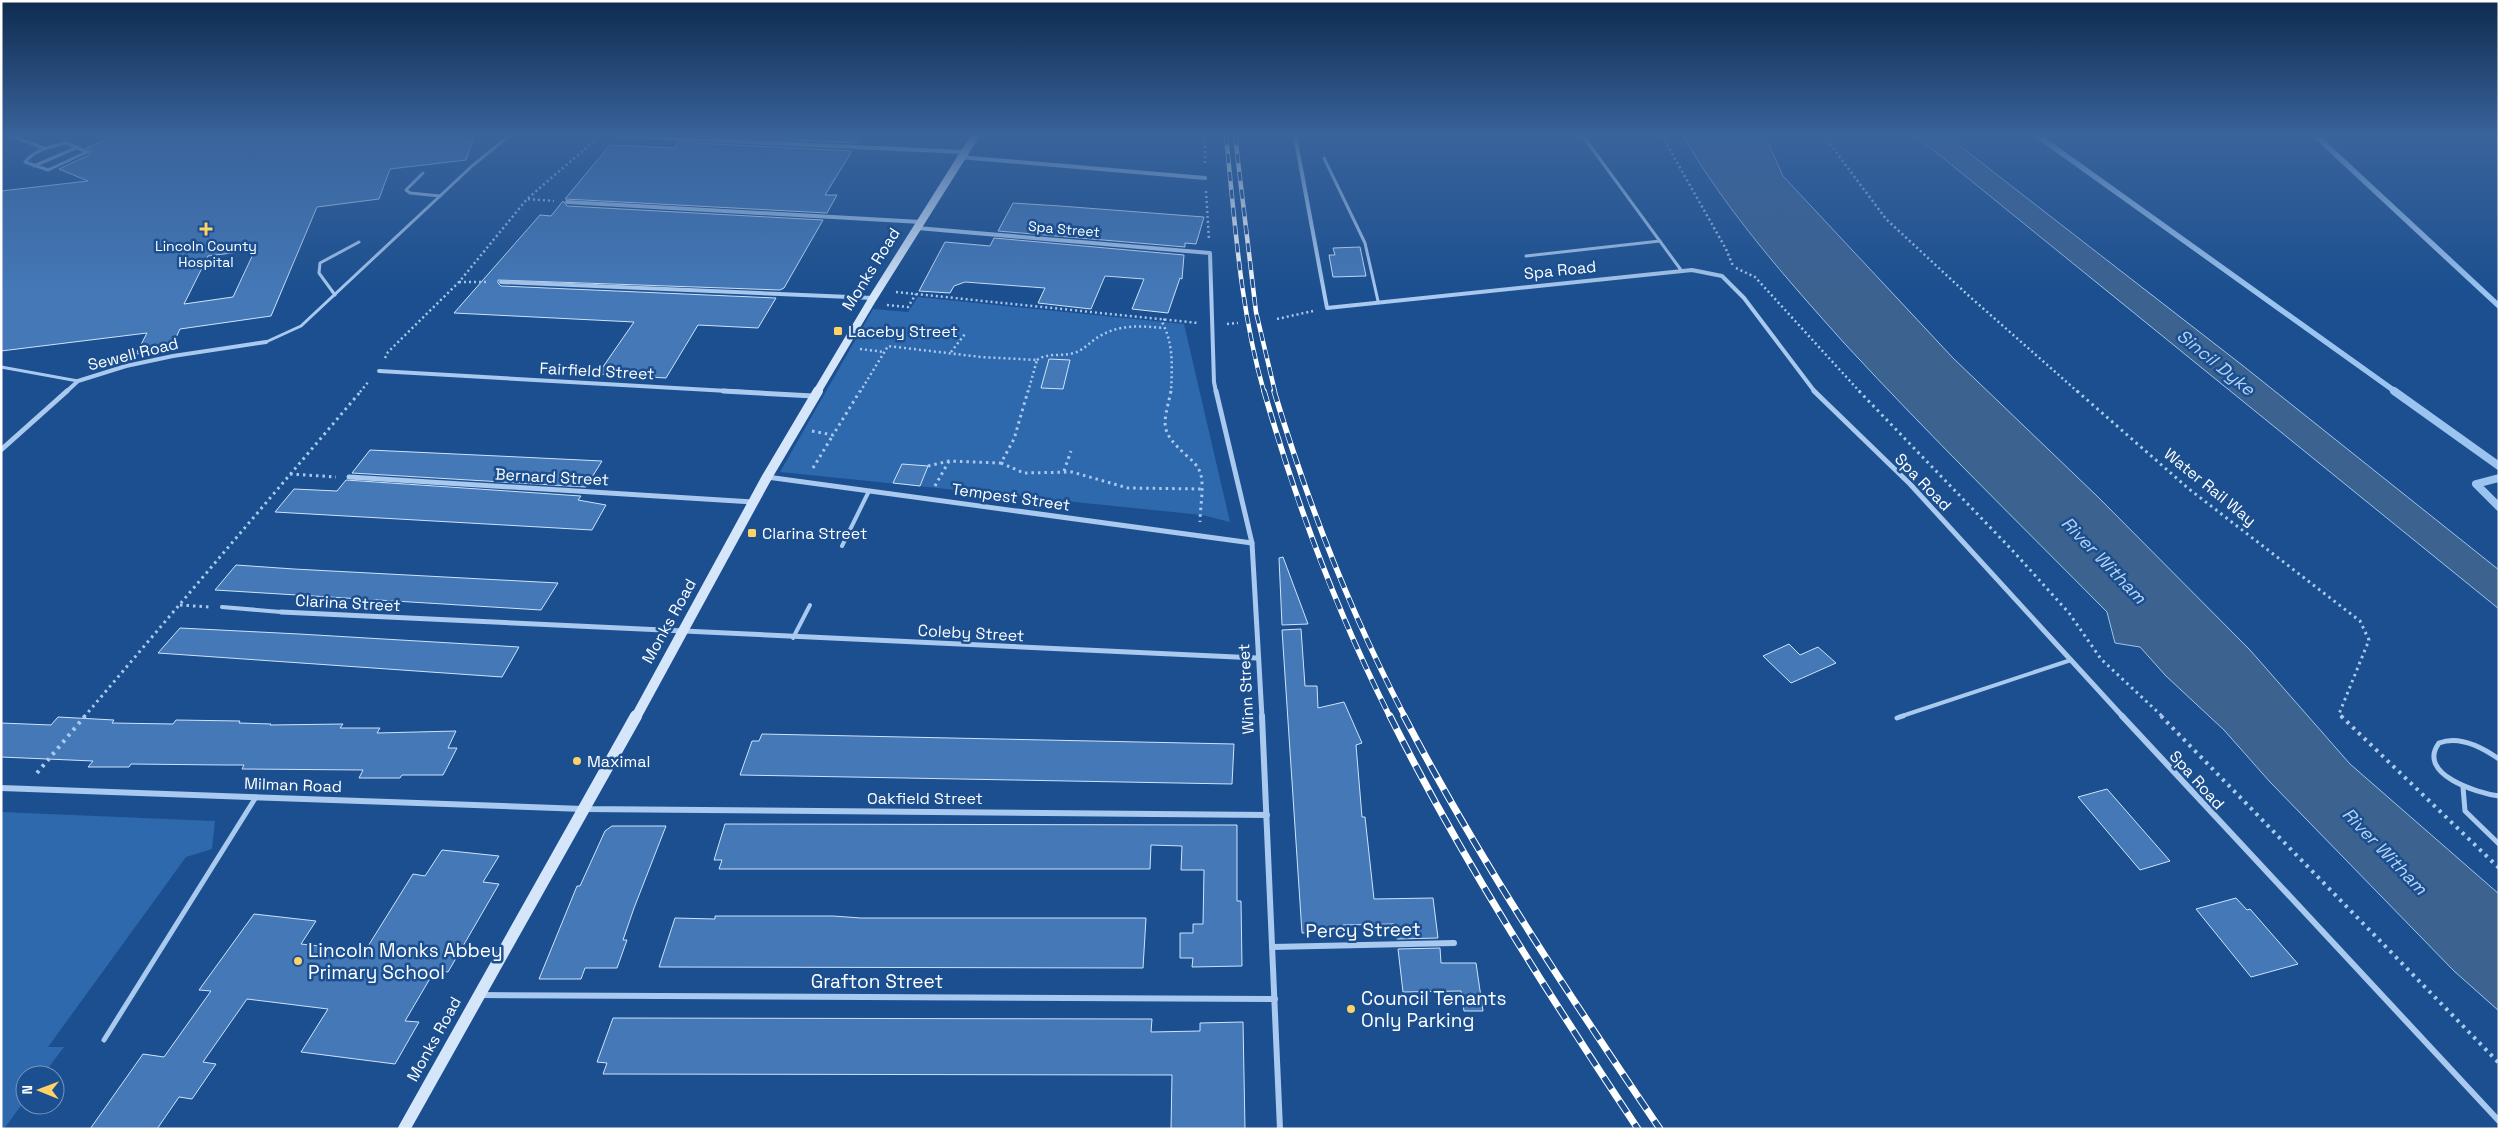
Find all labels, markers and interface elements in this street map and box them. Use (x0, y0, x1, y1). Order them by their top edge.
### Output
street label: Spa Street (1027, 217, 1101, 241)
marker: Lincoln County Hospital (199, 222, 213, 236)
street label: Monks Road (837, 224, 905, 314)
place label: Lincoln County Hospital (155, 237, 257, 271)
street label: Spa Road (1523, 256, 1597, 284)
place label: Laceby Street (848, 321, 958, 342)
water label: Sincil Dyke (2172, 324, 2261, 401)
marker: Laceby Street (832, 325, 844, 337)
street label: Sewell Road (86, 333, 180, 375)
street label: Fairfield Street (539, 358, 655, 384)
street label: Water Rail Way (2159, 443, 2261, 531)
street label: Spa Road (1890, 449, 1956, 515)
street label: Bernard Street (494, 464, 610, 490)
street label: Tempest Street (950, 478, 1072, 516)
water label: River Witham (2057, 512, 2152, 609)
place label: Clarina Street (762, 523, 867, 544)
marker: Clarina Street (746, 527, 758, 539)
street label: Monks Road (637, 575, 701, 667)
street label: Clarina Street (295, 590, 401, 616)
street label: Coleby Street (917, 620, 1025, 646)
street label: Winn Street (1233, 643, 1259, 735)
street label: Spa Road (2165, 746, 2229, 814)
place label: Maximal (587, 751, 650, 772)
marker: Maximal (571, 755, 583, 767)
street label: Milman Road (244, 773, 342, 797)
street label: Oakfield Street (867, 788, 983, 809)
water label: River Witham (2338, 803, 2433, 900)
street label: Percy Street (1305, 916, 1421, 944)
place label: Lincoln Monks Abbey Primary School (308, 938, 503, 985)
marker: Lincoln Monks Abbey Primary School (292, 955, 304, 967)
street label: Grafton Street (811, 969, 943, 994)
place label: Council Tenants Only Parking (1361, 986, 1507, 1033)
street label: Monks Road (402, 993, 466, 1085)
marker: Council Tenants Only Parking (1345, 1003, 1357, 1015)
north arrow (15, 1065, 65, 1115)
text: N (18, 1085, 36, 1095)

